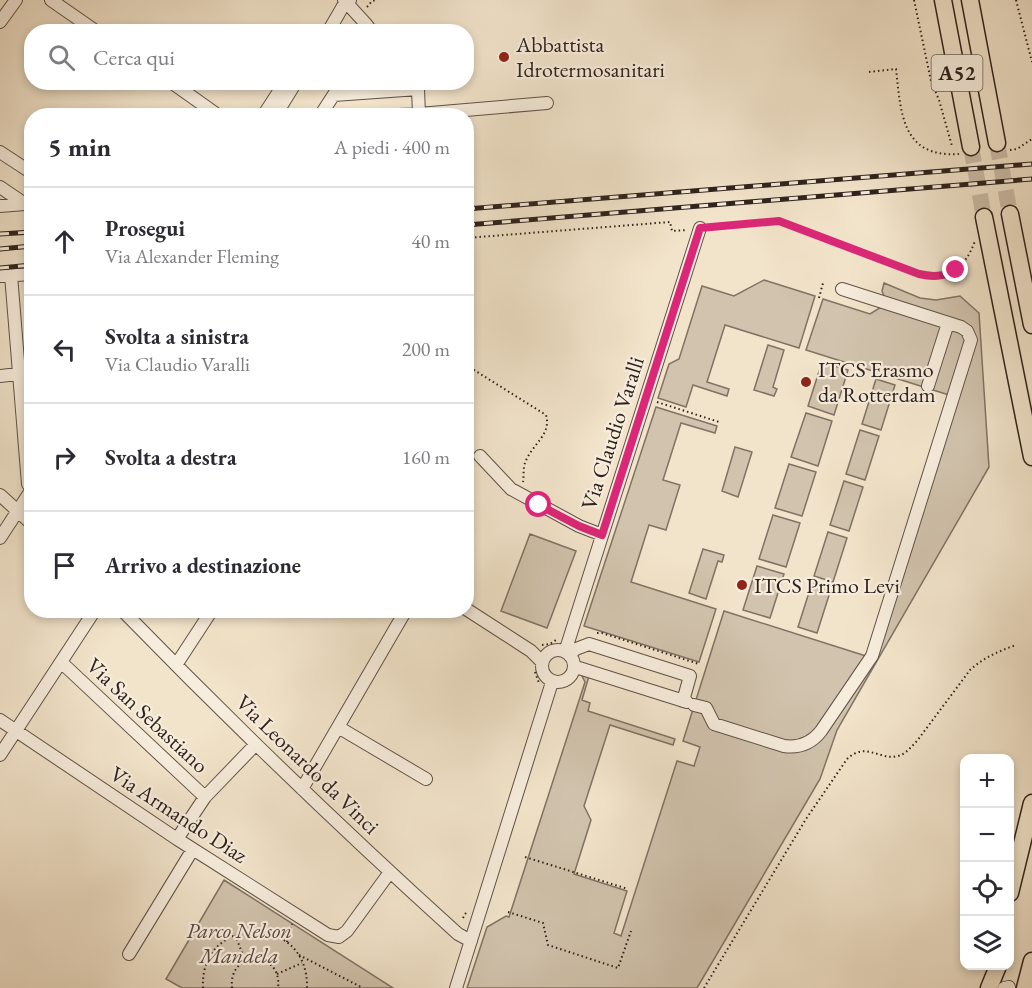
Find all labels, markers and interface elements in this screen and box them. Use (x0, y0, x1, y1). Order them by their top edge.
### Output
search box (24, 24, 474, 90)
place label: Abbattista Idrotermosanitari (515, 30, 665, 84)
icon: search (45, 41, 78, 74)
text: Cerca qui (93, 43, 175, 72)
marker: Abbattista Idrotermosanitari (497, 50, 511, 64)
road number: A52 (932, 55, 982, 91)
text: 5 min (48, 130, 111, 164)
text: A piedi · 400 m (334, 134, 450, 160)
text: Prosegui (105, 214, 185, 243)
icon: ahead (48, 225, 81, 258)
text: 40 m (411, 228, 450, 254)
text: Via Alexander Fleming (105, 243, 279, 269)
route end (942, 256, 968, 282)
text: Svolta a sinistra (105, 322, 249, 351)
icon: left (48, 333, 81, 366)
text: 200 m (402, 336, 450, 362)
text: Via Claudio Varalli (105, 351, 250, 377)
street label: Via Claudio Varalli (574, 353, 651, 513)
place label: ITCS Erasmo da Rotterdam (818, 355, 936, 409)
marker: ITCS Erasmo da Rotterdam (799, 375, 813, 389)
icon: right (48, 441, 81, 474)
text: Svolta a destra (105, 443, 237, 472)
text: 160 m (402, 444, 450, 470)
route start (525, 491, 551, 517)
icon: arrive (48, 549, 81, 582)
text: Arrivo a destinazione (105, 551, 301, 580)
place label: ITCS Primo Levi (754, 571, 900, 600)
marker: ITCS Primo Levi (735, 578, 749, 592)
street label: Via San Sebastiano (80, 651, 215, 780)
street label: Via Leonardo da Vinci (230, 688, 386, 841)
map controls (960, 754, 1014, 970)
button: + (960, 754, 1014, 808)
street label: Via Armando Diaz (105, 759, 253, 870)
button: − (960, 808, 1014, 862)
button: locate (960, 862, 1014, 916)
park label: Parco Nelson Mandela (186, 916, 292, 970)
button: layers (960, 916, 1014, 970)

